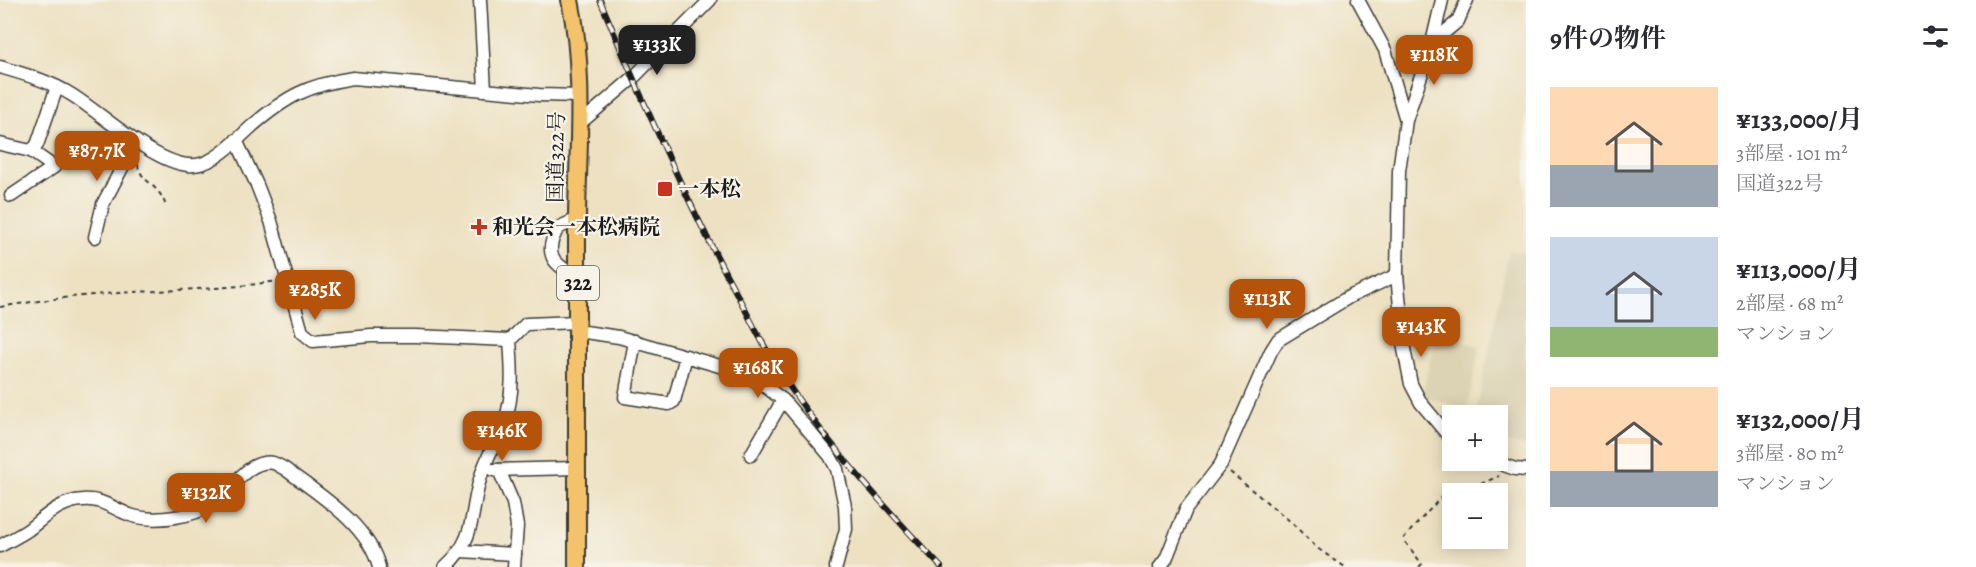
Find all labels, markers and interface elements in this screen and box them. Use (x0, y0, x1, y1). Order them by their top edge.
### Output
icon: filters (1919, 20, 1952, 53)
text: 9件の物件 (1550, 21, 1666, 56)
pin: ¥133K (615, 25, 699, 76)
text: ¥133K (633, 31, 681, 58)
pin: ¥118K (1392, 35, 1476, 86)
text: ¥118K (1410, 41, 1458, 68)
text: ¥133,000/月 (1736, 102, 1863, 137)
street label: 国道322号 (541, 111, 571, 203)
icon: home (1598, 111, 1670, 183)
pin: ¥87.7K (48, 131, 146, 182)
text: ¥87.7K (69, 137, 125, 164)
text: 3部屋 · 101 m² (1736, 140, 1848, 167)
text: 国道322号 (1736, 170, 1823, 197)
place label: 一本松 (678, 175, 741, 203)
marker: 一本松 (656, 180, 674, 198)
place label: 和光会一本松病院 (492, 213, 660, 241)
marker: 和光会一本松病院 (470, 218, 488, 236)
text: ¥113,000/月 (1736, 252, 1862, 287)
icon: home (1598, 261, 1670, 333)
road number: 322 (557, 266, 599, 300)
pin: ¥285K (273, 270, 357, 321)
text: ¥285K (289, 276, 341, 303)
pin: ¥113K (1225, 279, 1309, 330)
text: ¥113K (1243, 285, 1291, 312)
text: 2部屋 · 68 m² (1736, 290, 1844, 317)
pin: ¥143K (1379, 307, 1463, 358)
text: ¥143K (1396, 313, 1446, 340)
text: マンション (1736, 320, 1835, 347)
pin: ¥168K (716, 348, 800, 399)
text: ¥168K (733, 354, 783, 381)
text: ¥132,000/月 (1736, 402, 1865, 437)
map controls (1442, 405, 1508, 549)
button: + (1442, 405, 1508, 471)
pin: ¥146K (460, 411, 544, 462)
icon: home (1598, 411, 1670, 483)
text: ¥146K (477, 417, 527, 444)
text: 3部屋 · 80 m² (1736, 440, 1844, 467)
text: マンション (1736, 470, 1835, 497)
pin: ¥132K (164, 473, 248, 524)
text: ¥132K (181, 479, 231, 506)
button: − (1442, 483, 1508, 549)

